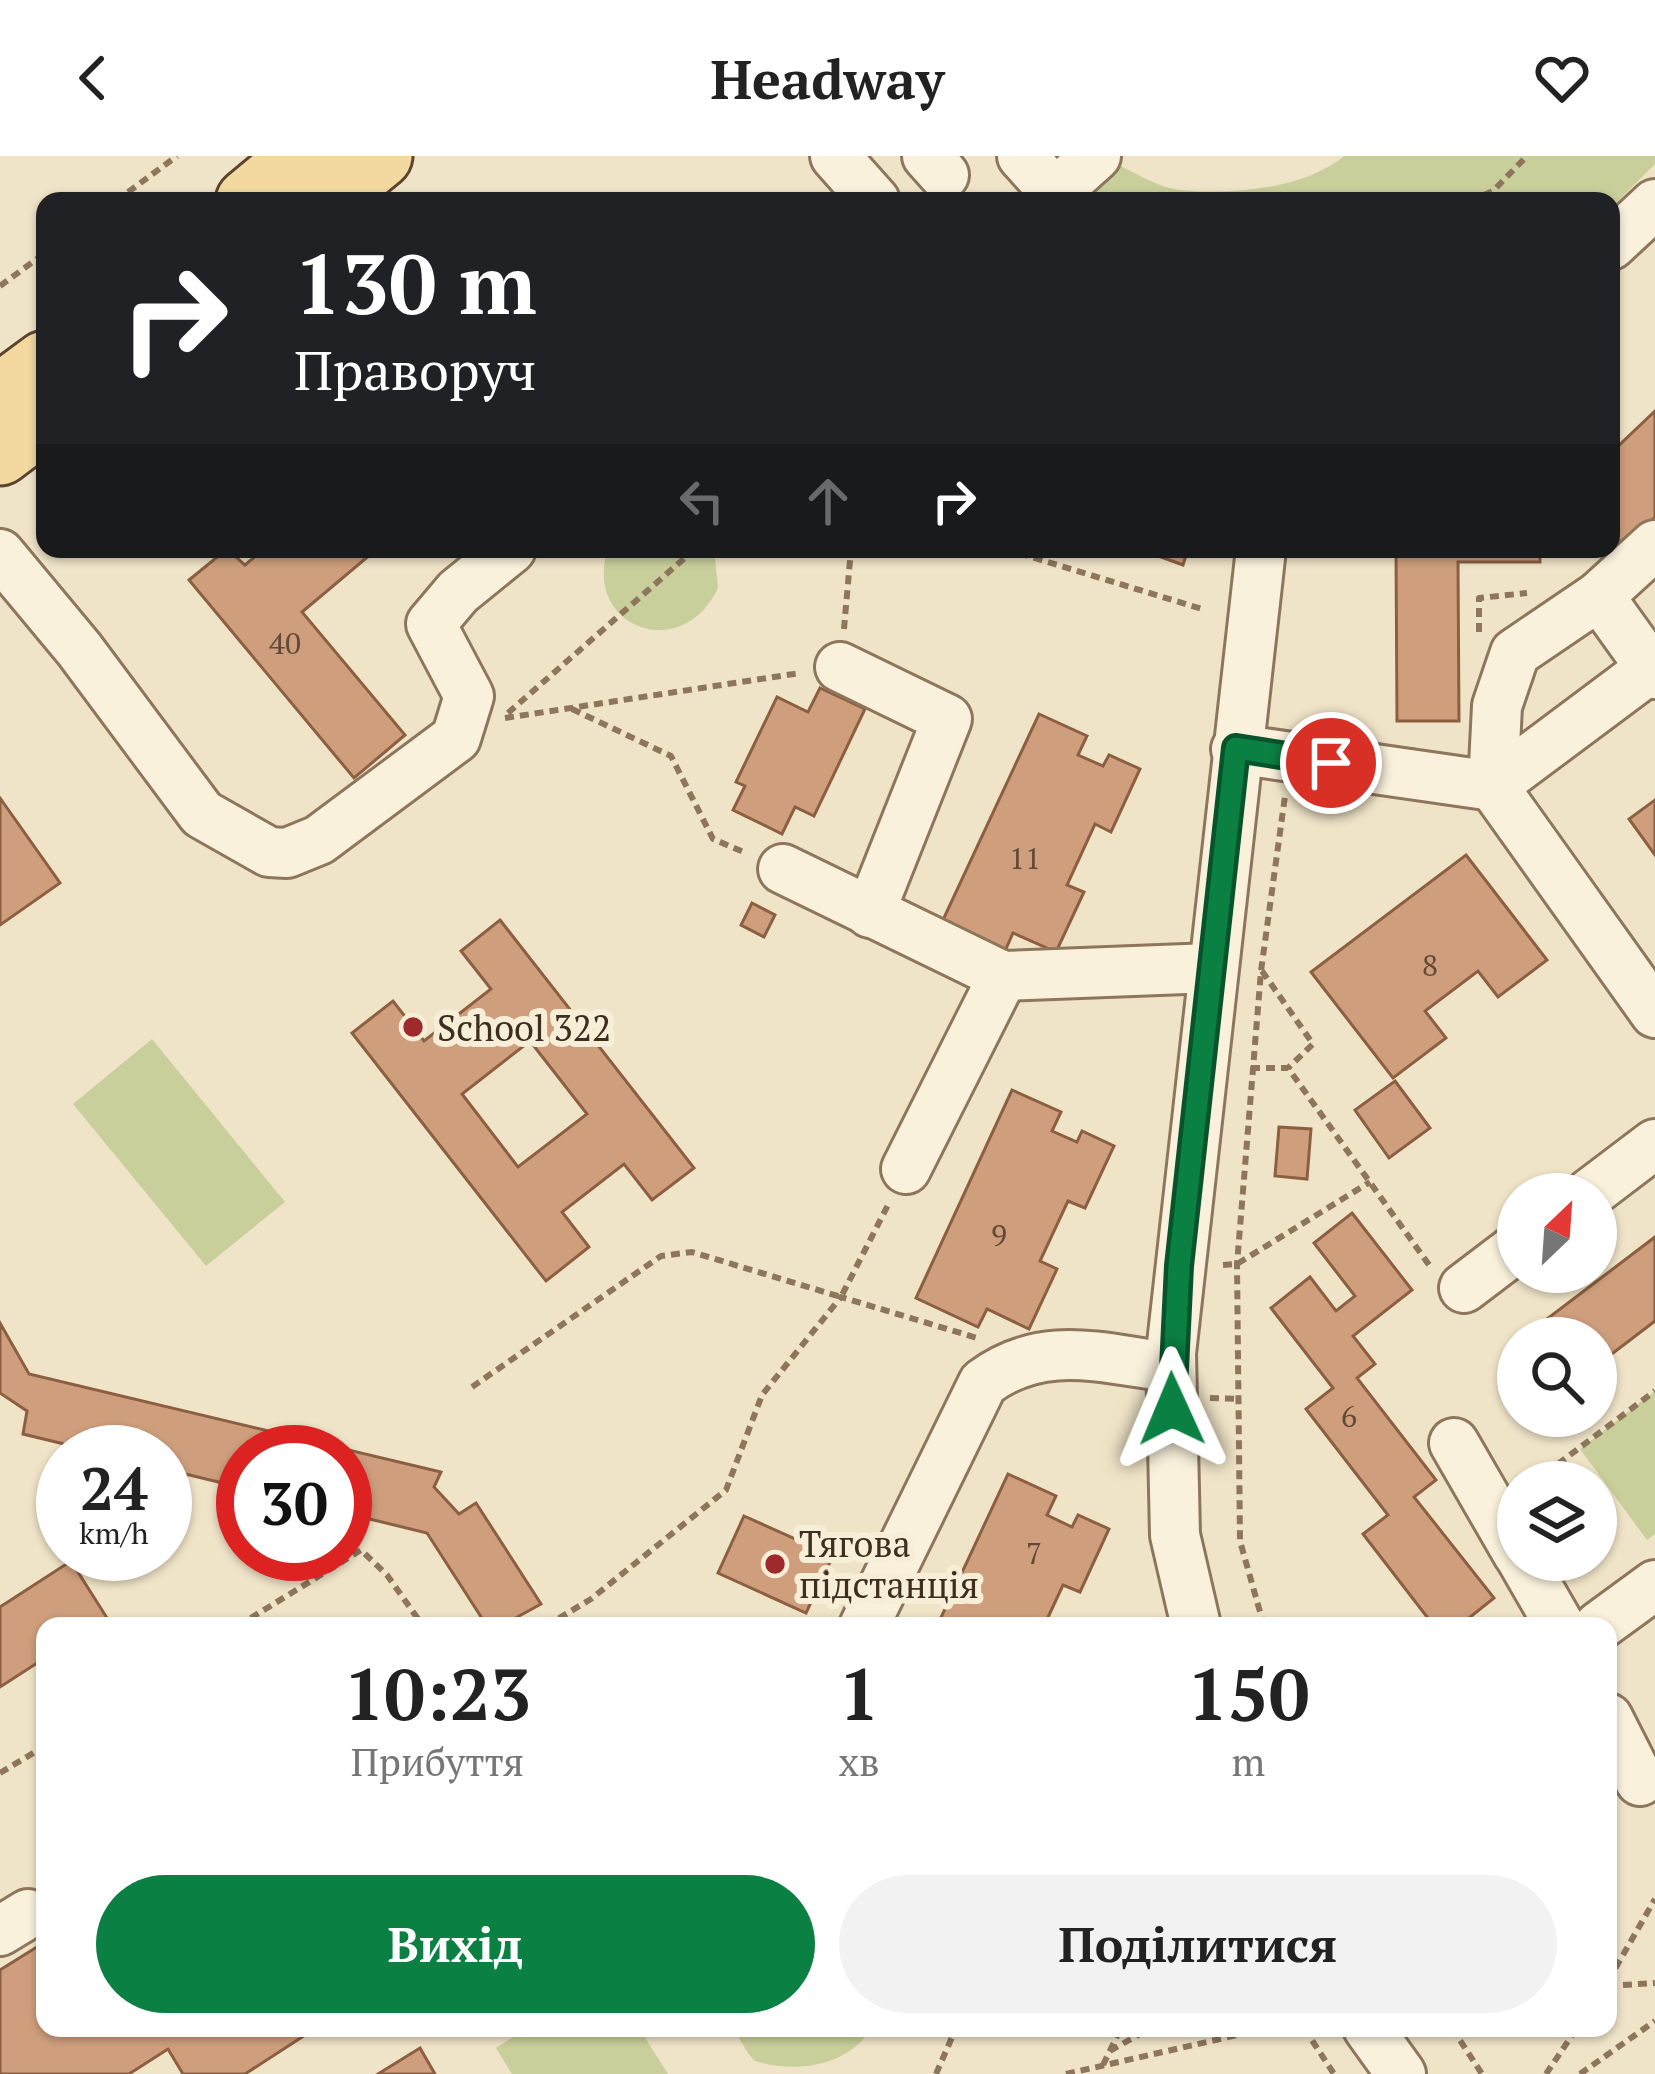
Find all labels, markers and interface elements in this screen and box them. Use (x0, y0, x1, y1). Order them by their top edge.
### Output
text: Headway (711, 43, 944, 114)
icon: back (60, 45, 126, 111)
icon: heart (1529, 45, 1595, 111)
text: 130 m (294, 227, 537, 338)
icon: right (96, 240, 252, 396)
text: Праворуч (294, 334, 536, 405)
icon: left (669, 468, 735, 534)
icon: ahead (795, 468, 861, 534)
icon: right (921, 468, 987, 534)
house number: 40 (269, 623, 301, 663)
pin (1280, 712, 1382, 814)
icon: arrive (1298, 730, 1364, 796)
house number: 11 (1009, 838, 1041, 878)
house number: 8 (1422, 945, 1438, 985)
place label: School 322 (437, 1004, 611, 1051)
marker: School 322 (400, 1014, 426, 1040)
north arrow (1497, 1173, 1617, 1293)
map controls (1497, 1173, 1617, 1581)
house number: 9 (991, 1215, 1007, 1255)
button: search (1497, 1317, 1617, 1437)
position arrow (1109, 1346, 1235, 1472)
house number: 6 (1341, 1396, 1357, 1436)
speed limit sign: 30 (216, 1425, 372, 1581)
text: 24 (80, 1448, 148, 1527)
button: layers (1497, 1461, 1617, 1581)
text: km/h (79, 1513, 149, 1553)
place label: Тягова пiдстанцiя (799, 1520, 979, 1608)
house number: 7 (1026, 1533, 1042, 1573)
marker: Тягова пiдстанцiя (762, 1551, 788, 1577)
text: 10:23 (344, 1645, 531, 1741)
text: 1 (839, 1645, 880, 1741)
text: 150 (1187, 1645, 1309, 1741)
text: Прибуття (351, 1735, 524, 1787)
text: хв (839, 1735, 880, 1787)
text: m (1231, 1735, 1265, 1787)
button: Вихід (96, 1875, 815, 2013)
button: Поділитися (839, 1875, 1557, 2013)

